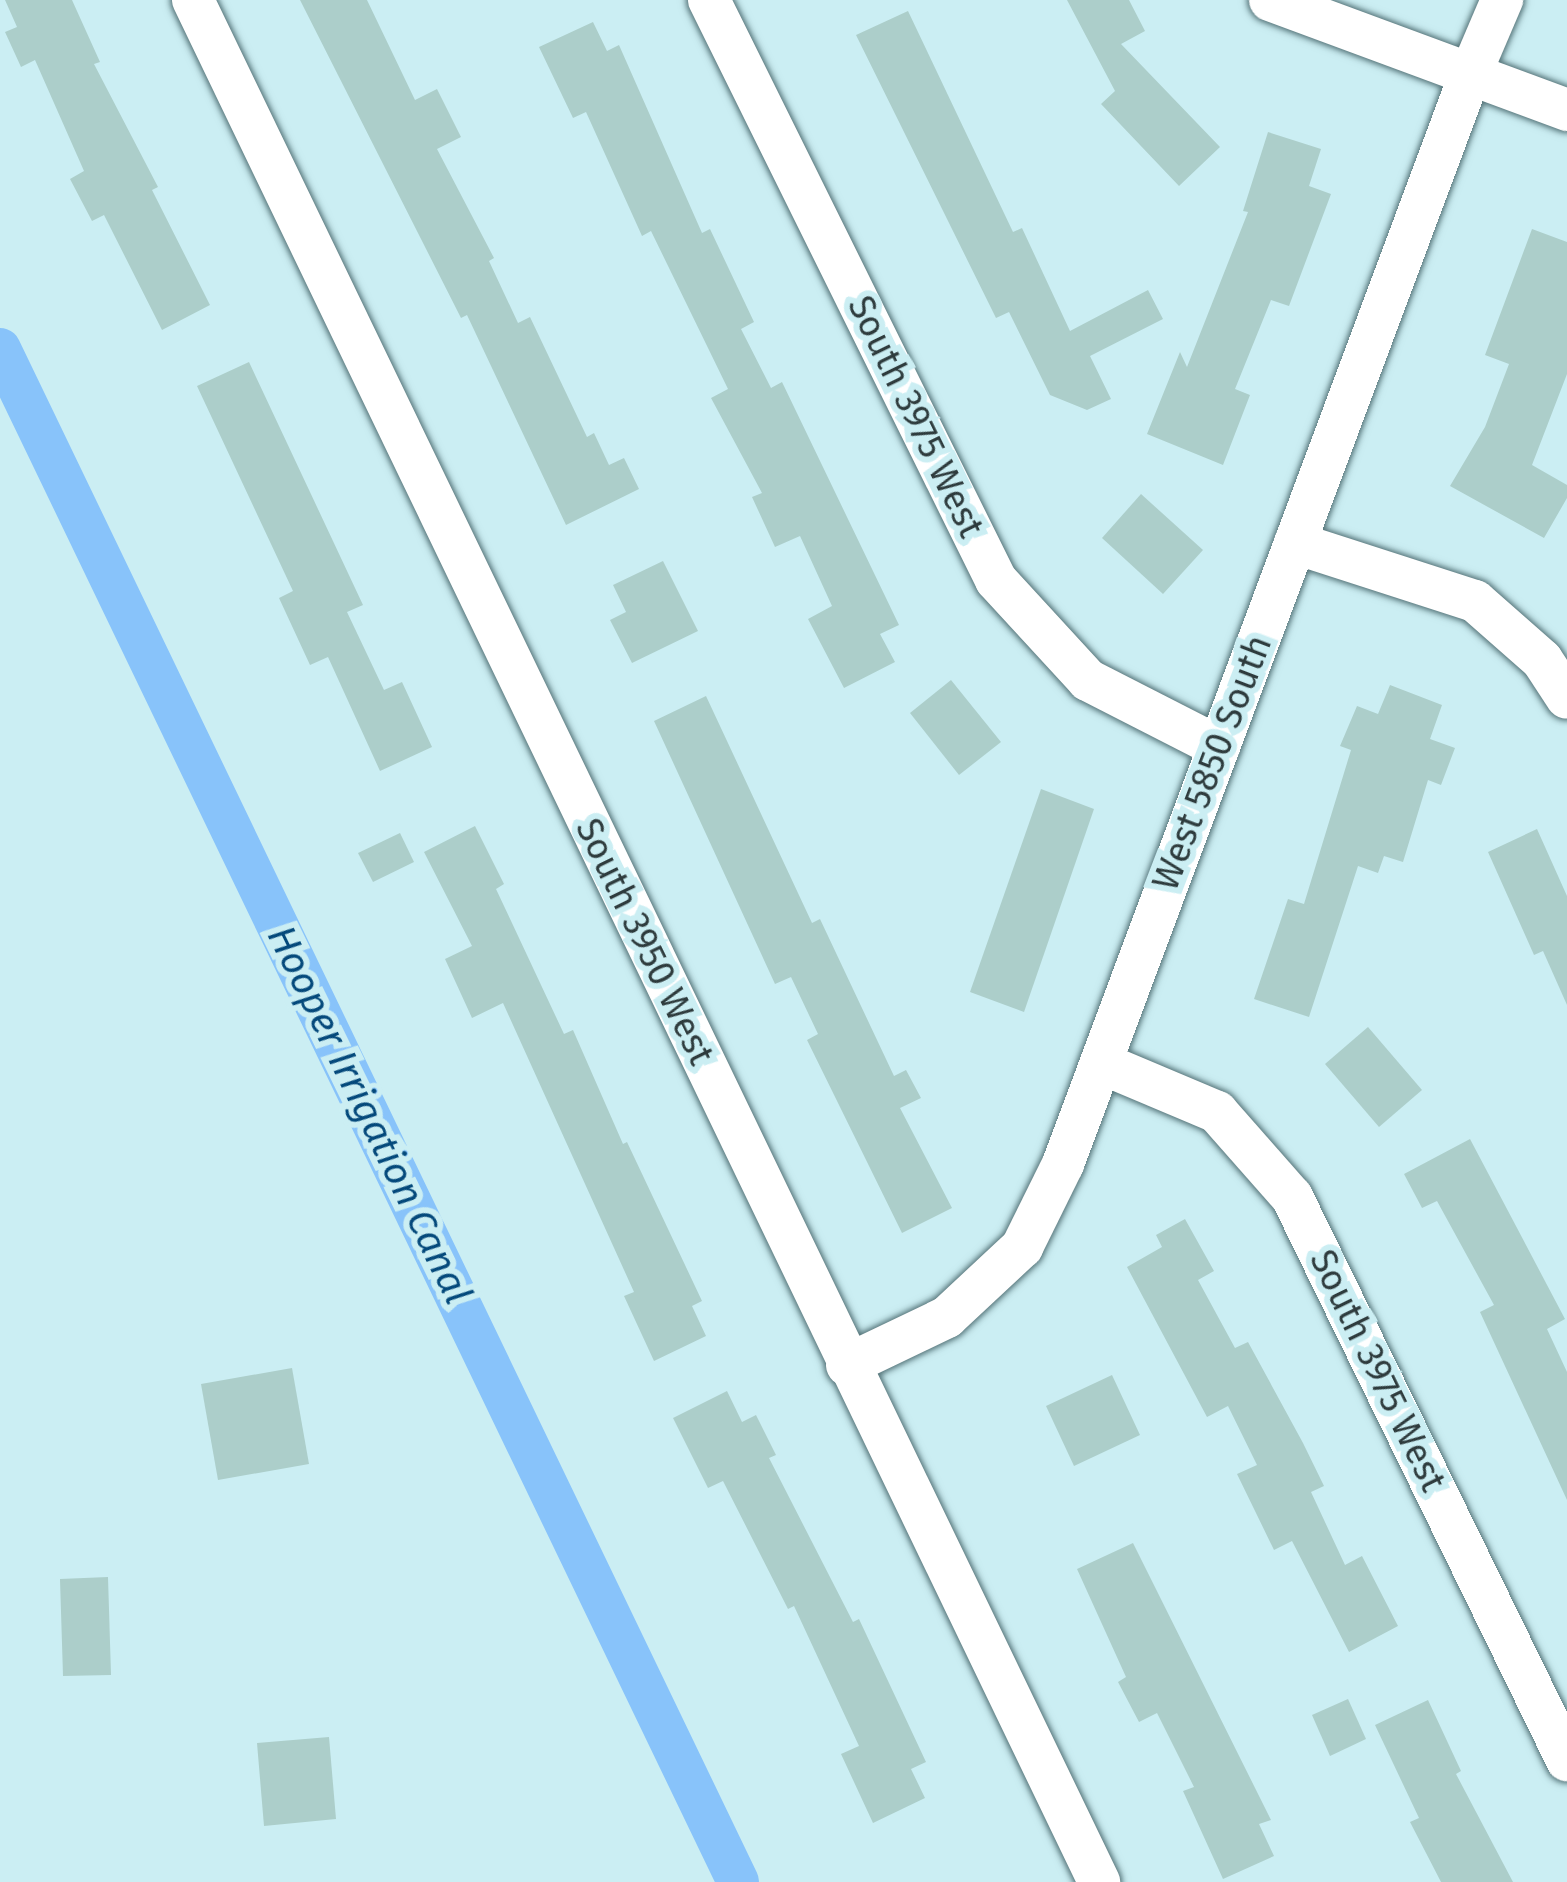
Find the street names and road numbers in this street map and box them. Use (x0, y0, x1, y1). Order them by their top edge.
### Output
street label: South 3975 West (838, 289, 992, 545)
street label: West 5850 South (1145, 629, 1281, 897)
street label: South 3950 West (566, 812, 722, 1072)
street label: South 3975 West (1300, 1243, 1454, 1499)

